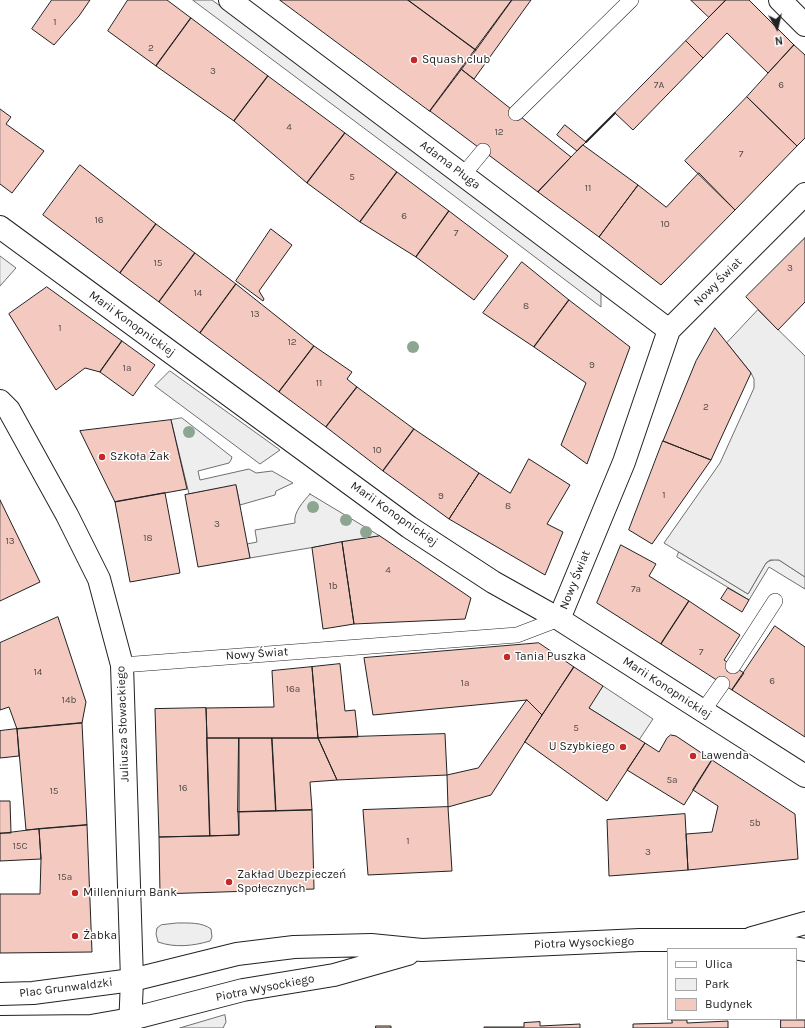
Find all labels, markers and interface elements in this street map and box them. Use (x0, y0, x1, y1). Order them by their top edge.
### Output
north arrow (757, 8, 797, 48)
house number: 1 (53, 16, 57, 28)
text: N (774, 33, 784, 47)
house number: 2 (148, 42, 154, 54)
place label: Squash club (422, 53, 490, 67)
marker: Squash club (409, 55, 419, 65)
house number: 3 (210, 65, 216, 77)
house number: 7A (654, 79, 664, 91)
house number: 6 (778, 79, 784, 91)
house number: 4 (286, 121, 292, 133)
house number: 12 (494, 126, 504, 138)
street label: Adama Pługa (417, 138, 483, 192)
house number: 7 (739, 148, 743, 160)
house number: 5 (349, 171, 355, 183)
house number: 11 (585, 182, 591, 194)
house number: 6 (401, 210, 407, 222)
house number: 16 (94, 214, 104, 226)
house number: 10 (660, 218, 670, 230)
house number: 7 (454, 227, 458, 239)
street label: Nowy Świat (691, 255, 745, 309)
house number: 15 (154, 257, 162, 269)
house number: 3 (787, 262, 793, 274)
house number: 14 (194, 287, 202, 299)
street label: Marii Konopnickiej (86, 288, 178, 360)
house number: 8 (523, 300, 529, 312)
house number: 13 (250, 308, 260, 320)
house number: 1 (58, 322, 62, 334)
house number: 12 (287, 336, 297, 348)
house number: 9 (589, 359, 595, 371)
house number: 1a (123, 362, 131, 374)
house number: 11 (316, 377, 322, 389)
house number: 2 (703, 401, 709, 413)
house number: 10 (372, 444, 382, 456)
place label: Szkoła Żak (110, 450, 170, 464)
marker: Szkoła Żak (97, 452, 107, 462)
street label: Marii Konopnickiej (348, 479, 440, 549)
house number: 1 (662, 489, 666, 501)
house number: 9 (438, 490, 444, 502)
house number: 8 (505, 500, 511, 512)
house number: 3 (214, 518, 220, 530)
house number: 18 (143, 532, 153, 544)
house number: 13 (5, 535, 15, 547)
street label: Nowy Świat (557, 548, 593, 612)
house number: 4 (385, 564, 391, 576)
house number: 1b (328, 580, 338, 592)
house number: 7a (631, 583, 641, 595)
street label: Nowy Świat (225, 645, 289, 663)
house number: 7 (699, 646, 703, 658)
place label: Tania Puszka (515, 650, 586, 664)
marker: Tania Puszka (502, 652, 512, 662)
street label: Marii Konopnickiej (620, 654, 714, 722)
house number: 14 (34, 666, 42, 678)
street label: Juliusza Słowackiego (114, 666, 132, 782)
house number: 6 (769, 675, 775, 687)
house number: 1a (461, 677, 469, 689)
house number: 16a (286, 683, 300, 695)
house number: 14b (62, 694, 76, 706)
house number: 5 (573, 722, 579, 734)
place label: U Szybkiego (549, 740, 615, 754)
marker: U Szybkiego (618, 742, 628, 752)
place label: Lawenda (701, 749, 749, 763)
marker: Lawenda (688, 751, 698, 761)
house number: 5a (666, 774, 678, 786)
house number: 16 (178, 782, 188, 794)
house number: 15 (50, 785, 58, 797)
house number: 5b (749, 817, 761, 829)
house number: 1 (406, 835, 410, 847)
house number: 15C (12, 840, 28, 852)
house number: 3 (645, 846, 651, 858)
place label: Zakład Ubezpieczeń Społecznych (237, 868, 346, 896)
house number: 15a (58, 871, 72, 883)
marker: Zakład Ubezpieczeń Społecznych (224, 877, 234, 887)
place label: Millennium Bank (83, 886, 177, 900)
marker: Millennium Bank (70, 888, 80, 898)
place label: Żabka (83, 929, 117, 943)
marker: Żabka (70, 931, 80, 941)
street label: Piotra Wysockiego (534, 934, 634, 952)
legend (667, 948, 797, 1020)
text: Ulica (705, 957, 733, 971)
street label: Piotra Wysockiego (214, 971, 316, 1005)
street label: Plac Grunwaldzki (18, 975, 114, 1001)
text: Park (705, 977, 729, 991)
text: Budynek (705, 997, 753, 1011)

